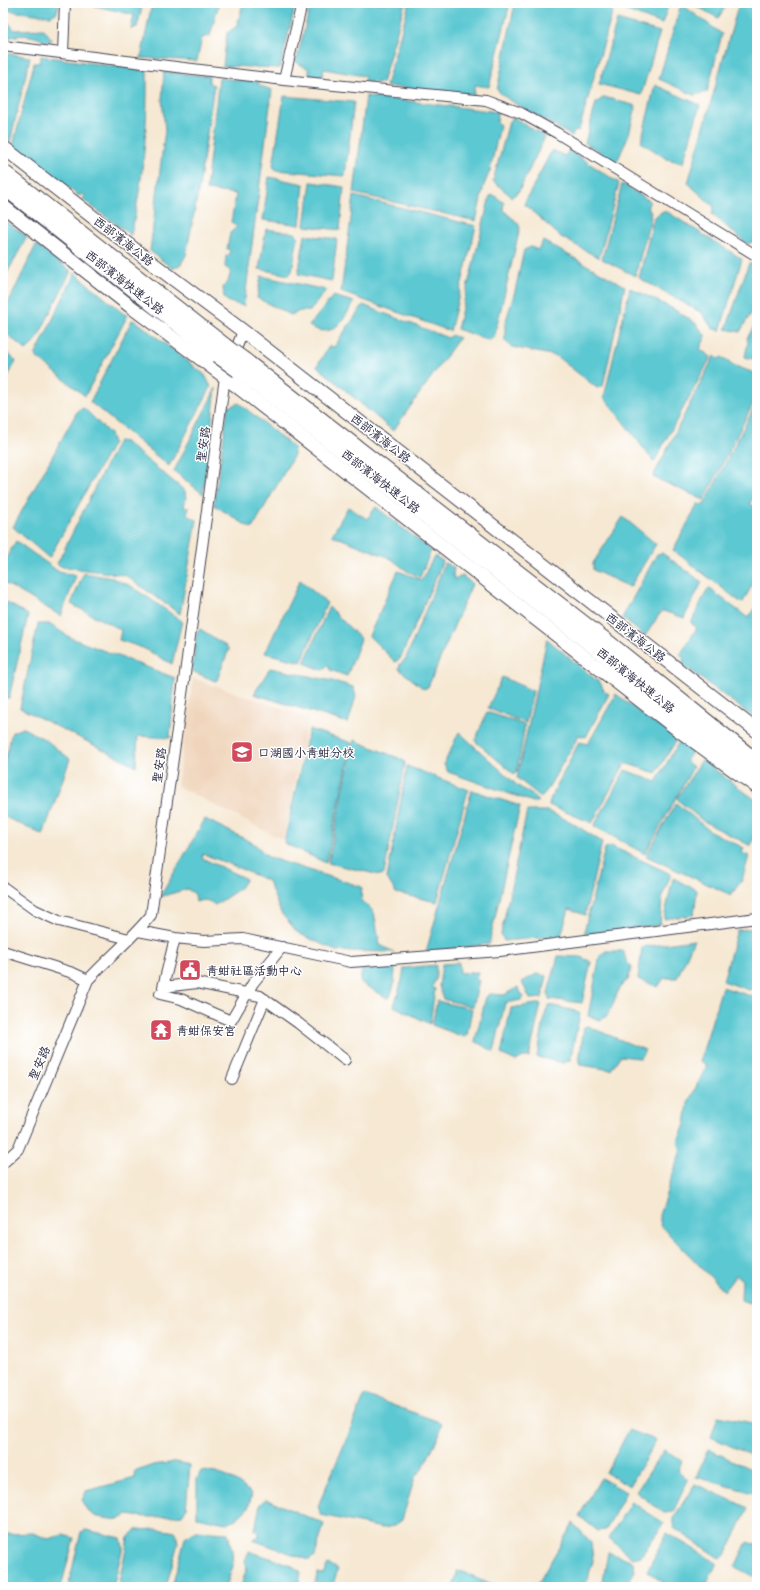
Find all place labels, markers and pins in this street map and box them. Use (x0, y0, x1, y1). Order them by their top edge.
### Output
school or university icon: 口湖國小青蚶分校 (229, 739, 255, 765)
place label: 口湖國小青蚶分校 (258, 744, 354, 761)
public building icon: 青蚶社區活動中心 (177, 957, 203, 983)
place label: 青蚶社區活動中心 (206, 962, 302, 979)
temple icon: 青蚶保安宮 (148, 1017, 174, 1043)
place label: 青蚶保安宮 (176, 1022, 236, 1039)

